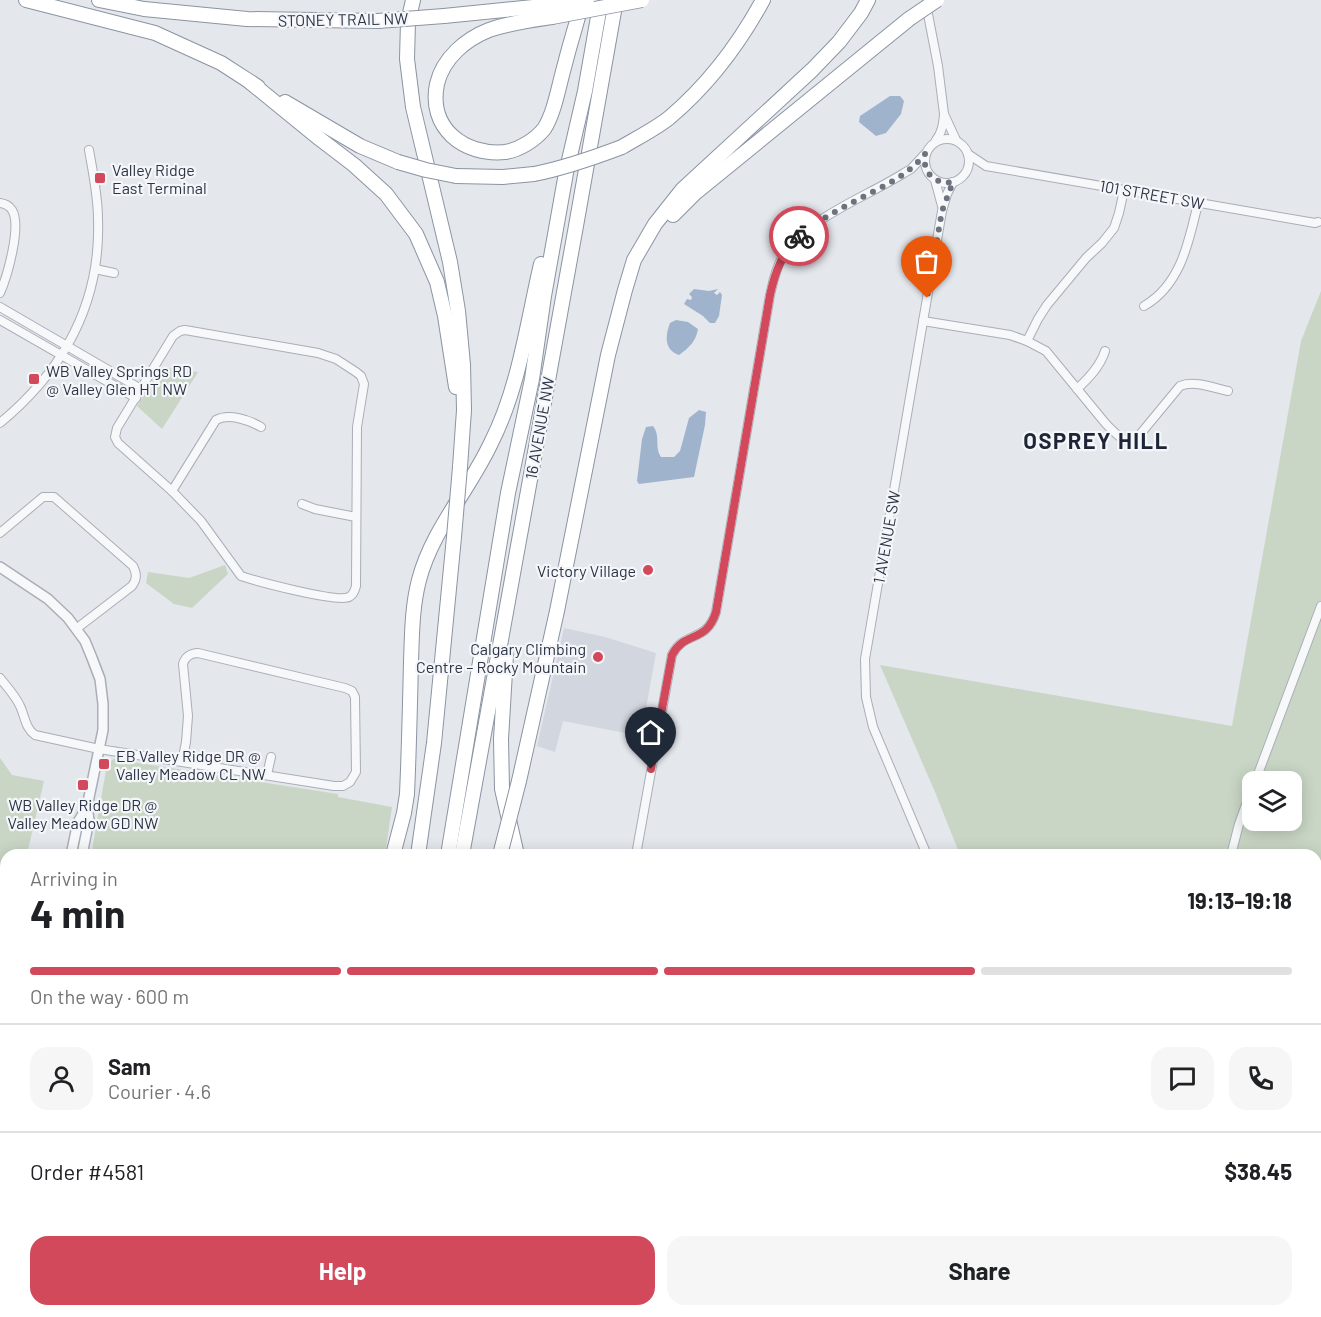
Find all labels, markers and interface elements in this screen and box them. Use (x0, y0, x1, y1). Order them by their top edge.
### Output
street label: STONEY TRAIL NW (278, 8, 408, 30)
place label: Valley Ridge East Terminal (112, 160, 207, 197)
marker: Valley Ridge East Terminal (93, 171, 107, 185)
street label: 101 STREET SW (1098, 175, 1206, 213)
courier (769, 206, 829, 266)
icon: bike (783, 220, 816, 253)
pin (901, 236, 952, 298)
icon: bag (910, 245, 943, 278)
place label: WB Valley Springs RD @ Valley Glen HT NW (46, 361, 192, 398)
marker: WB Valley Springs RD @ Valley Glen HT NW (27, 372, 41, 386)
street label: 16 AVENUE NW (521, 375, 557, 481)
district label: OSPREY HILL (1023, 427, 1169, 453)
street label: 1 AVENUE SW (868, 489, 904, 585)
place label: Victory Village (537, 561, 636, 580)
marker: Victory Village (641, 563, 655, 577)
place label: Calgary Climbing Centre – Rocky Mountain (416, 639, 586, 676)
marker: Calgary Climbing Centre – Rocky Mountain (591, 650, 605, 664)
pin (625, 707, 676, 769)
icon: home (634, 716, 667, 749)
place label: EB Valley Ridge DR @ Valley Meadow CL NW (116, 746, 266, 783)
marker: EB Valley Ridge DR @ Valley Meadow CL NW (97, 757, 111, 771)
map controls (1242, 771, 1302, 831)
button: layers (1242, 771, 1302, 831)
marker: WB Valley Ridge DR @ Valley Meadow GD NW (76, 778, 90, 792)
place label: WB Valley Ridge DR @ Valley Meadow GD NW (8, 795, 158, 832)
text: Arriving in (30, 866, 118, 890)
text: 19:13–19:18 (1187, 887, 1292, 913)
text: 4 min (30, 889, 125, 936)
text: On the way · 600 m (30, 984, 189, 1008)
button: person (30, 1047, 93, 1110)
button: chat (1151, 1047, 1214, 1110)
button: phone (1229, 1047, 1292, 1110)
text: Sam (108, 1053, 151, 1079)
text: Courier · 4.6 (108, 1079, 211, 1103)
text: Order #4581 (30, 1158, 144, 1184)
text: $38.45 (1225, 1158, 1292, 1184)
button: Help (30, 1236, 655, 1305)
button: Share (667, 1236, 1292, 1305)

